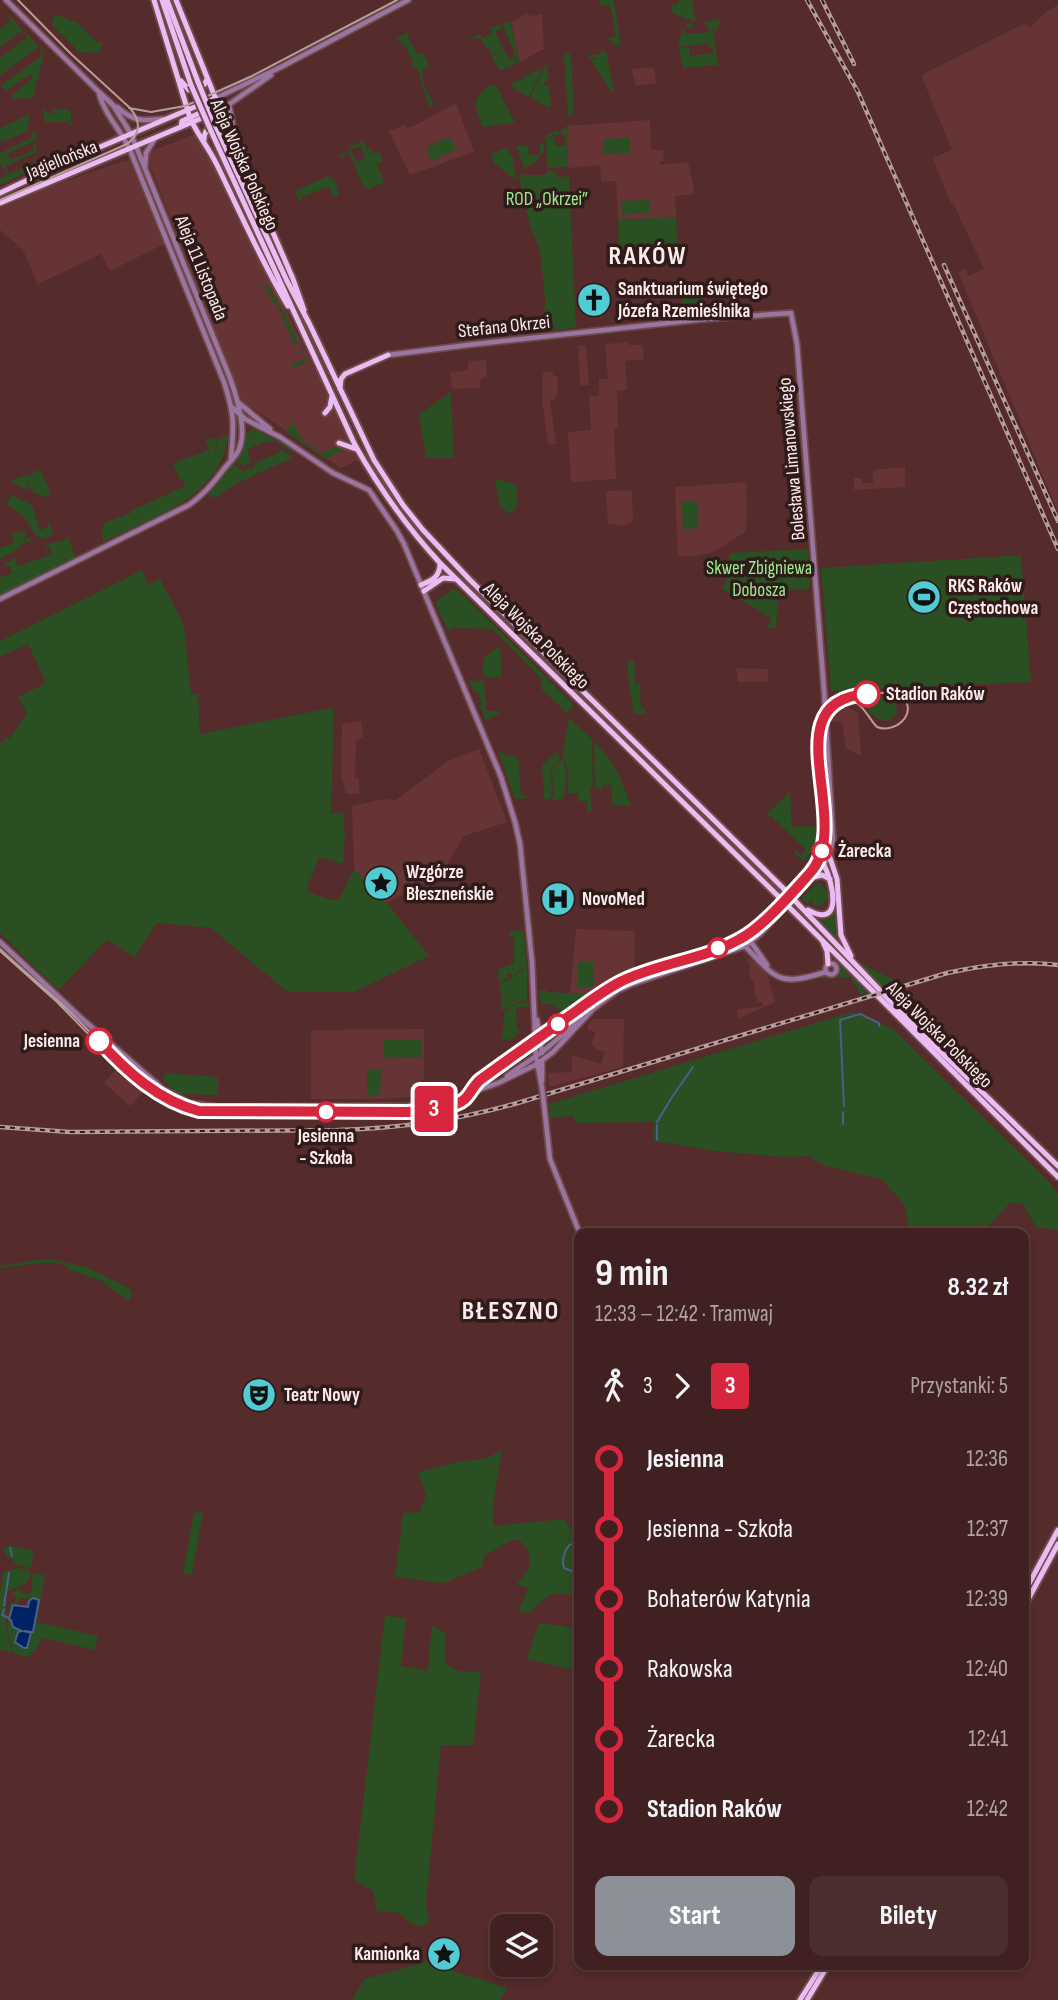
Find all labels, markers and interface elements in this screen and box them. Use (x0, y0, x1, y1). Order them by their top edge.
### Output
street label: Aleja Wojska Polskiego (204, 95, 283, 234)
street label: Jagiellońska (22, 135, 101, 185)
park label: ROD „Okrzei” (506, 188, 588, 211)
street label: Aleja 11 Listopada (169, 211, 232, 324)
district label: RAKÓW (609, 241, 687, 272)
place label: Sanktuarium świętego Józefa Rzemieślnika (617, 278, 768, 323)
church icon: Sanktuarium świętego Józefa Rzemieślnika (575, 281, 613, 319)
street label: Stefana Okrzei (457, 311, 551, 343)
street label: Bolesława Limanowskiego (773, 377, 811, 541)
park label: Skwer Zbigniewa Dobosza (706, 557, 812, 602)
place label: RKS Raków Częstochowa (948, 575, 1038, 620)
street label: Aleja Wojska Polskiego (477, 577, 594, 694)
sports icon: RKS Raków Częstochowa (905, 578, 943, 616)
marker: Stadion Raków (854, 681, 880, 707)
place label: Stadion Raków (886, 683, 985, 706)
place label: Żarecka (838, 840, 892, 863)
marker: Żarecka (812, 841, 832, 861)
place label: Wzgórze Błeszneńskie (406, 861, 494, 906)
place icon: Wzgórze Błeszneńskie (362, 864, 400, 902)
hospital icon: NovoMed (539, 880, 577, 918)
place label: NovoMed (582, 888, 645, 911)
unlabelled marker (708, 938, 728, 958)
street label: Aleja Wojska Polskiego (880, 976, 997, 1093)
unlabelled marker (548, 1014, 568, 1034)
marker: Jesienna (86, 1028, 112, 1054)
place label: Jesienna (23, 1030, 80, 1053)
line badge: 3 (411, 1086, 457, 1132)
text: 3 (429, 1094, 439, 1123)
marker: Jesienna - Szkoła (316, 1102, 336, 1122)
place label: Jesienna - Szkoła (297, 1125, 354, 1170)
text: 9 min (595, 1251, 669, 1296)
text: 8.32 zł (947, 1272, 1008, 1303)
district label: BŁESZNO (462, 1296, 560, 1327)
text: 12:33 – 12:42 · Tramwaj (595, 1300, 773, 1328)
icon: walk (595, 1367, 633, 1405)
icon: forward (663, 1367, 701, 1405)
text: 3 (725, 1371, 735, 1400)
text: 3 (643, 1372, 653, 1400)
text: Przystanki: 5 (910, 1372, 1008, 1400)
theatre icon: Teatr Nowy (240, 1376, 278, 1414)
place label: Teatr Nowy (284, 1384, 360, 1407)
text: Jesienna (647, 1444, 724, 1475)
text: 12:36 (966, 1445, 1008, 1473)
text: Jesienna - Szkoła (647, 1514, 793, 1545)
text: 12:37 (967, 1515, 1008, 1543)
text: Bohaterów Katynia (647, 1584, 811, 1615)
text: 12:39 (966, 1585, 1008, 1613)
text: Rakowska (647, 1654, 733, 1685)
text: 12:40 (966, 1655, 1008, 1683)
text: Żarecka (647, 1724, 715, 1755)
text: 12:41 (968, 1725, 1008, 1753)
text: Stadion Raków (647, 1794, 782, 1825)
text: 12:42 (967, 1795, 1008, 1823)
button: Start (595, 1876, 795, 1956)
button: Bilety (809, 1876, 1008, 1956)
map controls (490, 1914, 553, 1977)
button: layers (490, 1914, 553, 1977)
place icon: Kamionka (425, 1935, 463, 1973)
place label: Kamionka (354, 1943, 420, 1966)

